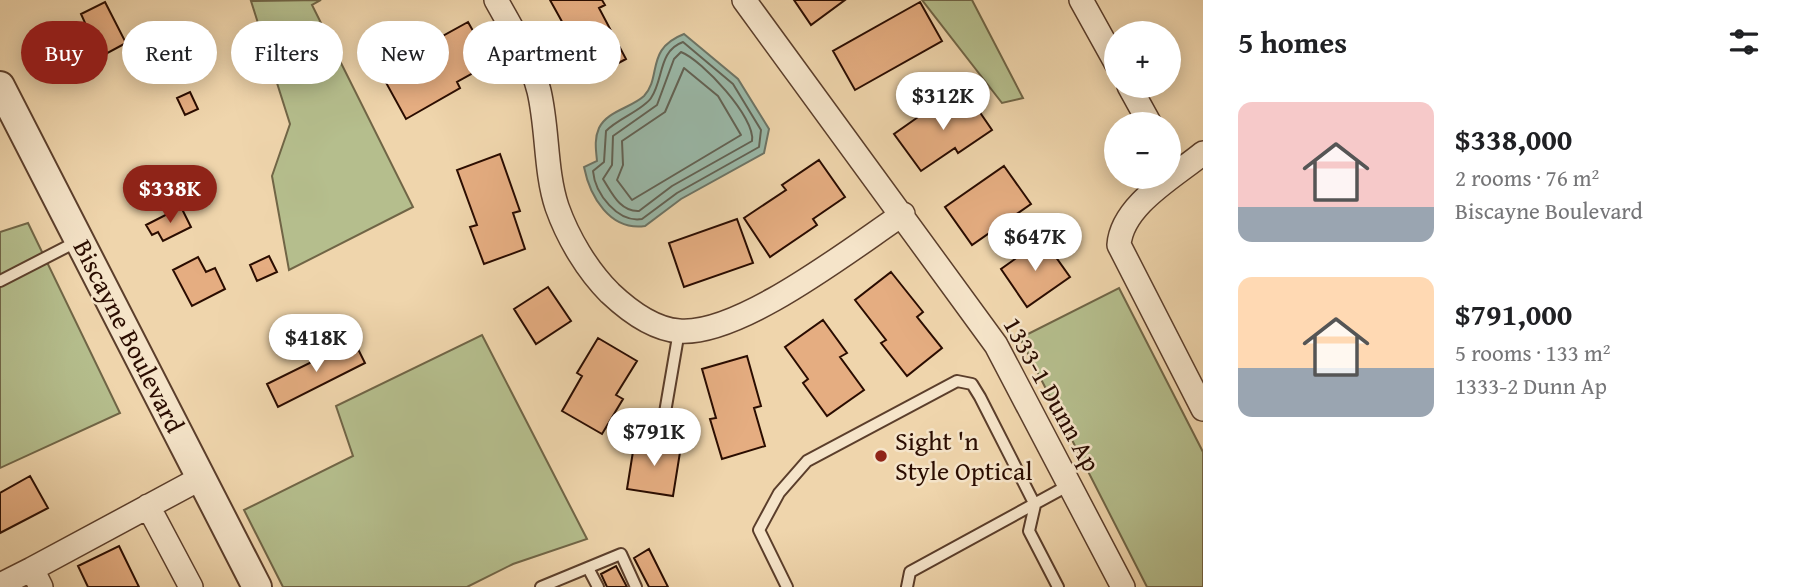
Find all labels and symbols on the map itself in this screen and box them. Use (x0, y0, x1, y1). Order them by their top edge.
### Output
pin: $312K (894, 72, 992, 132)
pin: $338K (121, 166, 219, 225)
pin: $647K (986, 214, 1084, 273)
street label: Biscayne Boulevard (64, 232, 195, 439)
street label: 1333-1 Dunn Ap (994, 309, 1111, 478)
pin: $418K (267, 314, 365, 374)
pin: $791K (605, 408, 703, 468)
place label: Sight 'n Style Optical (895, 421, 1032, 490)
marker: Sight 'n Style Optical (873, 448, 889, 464)

